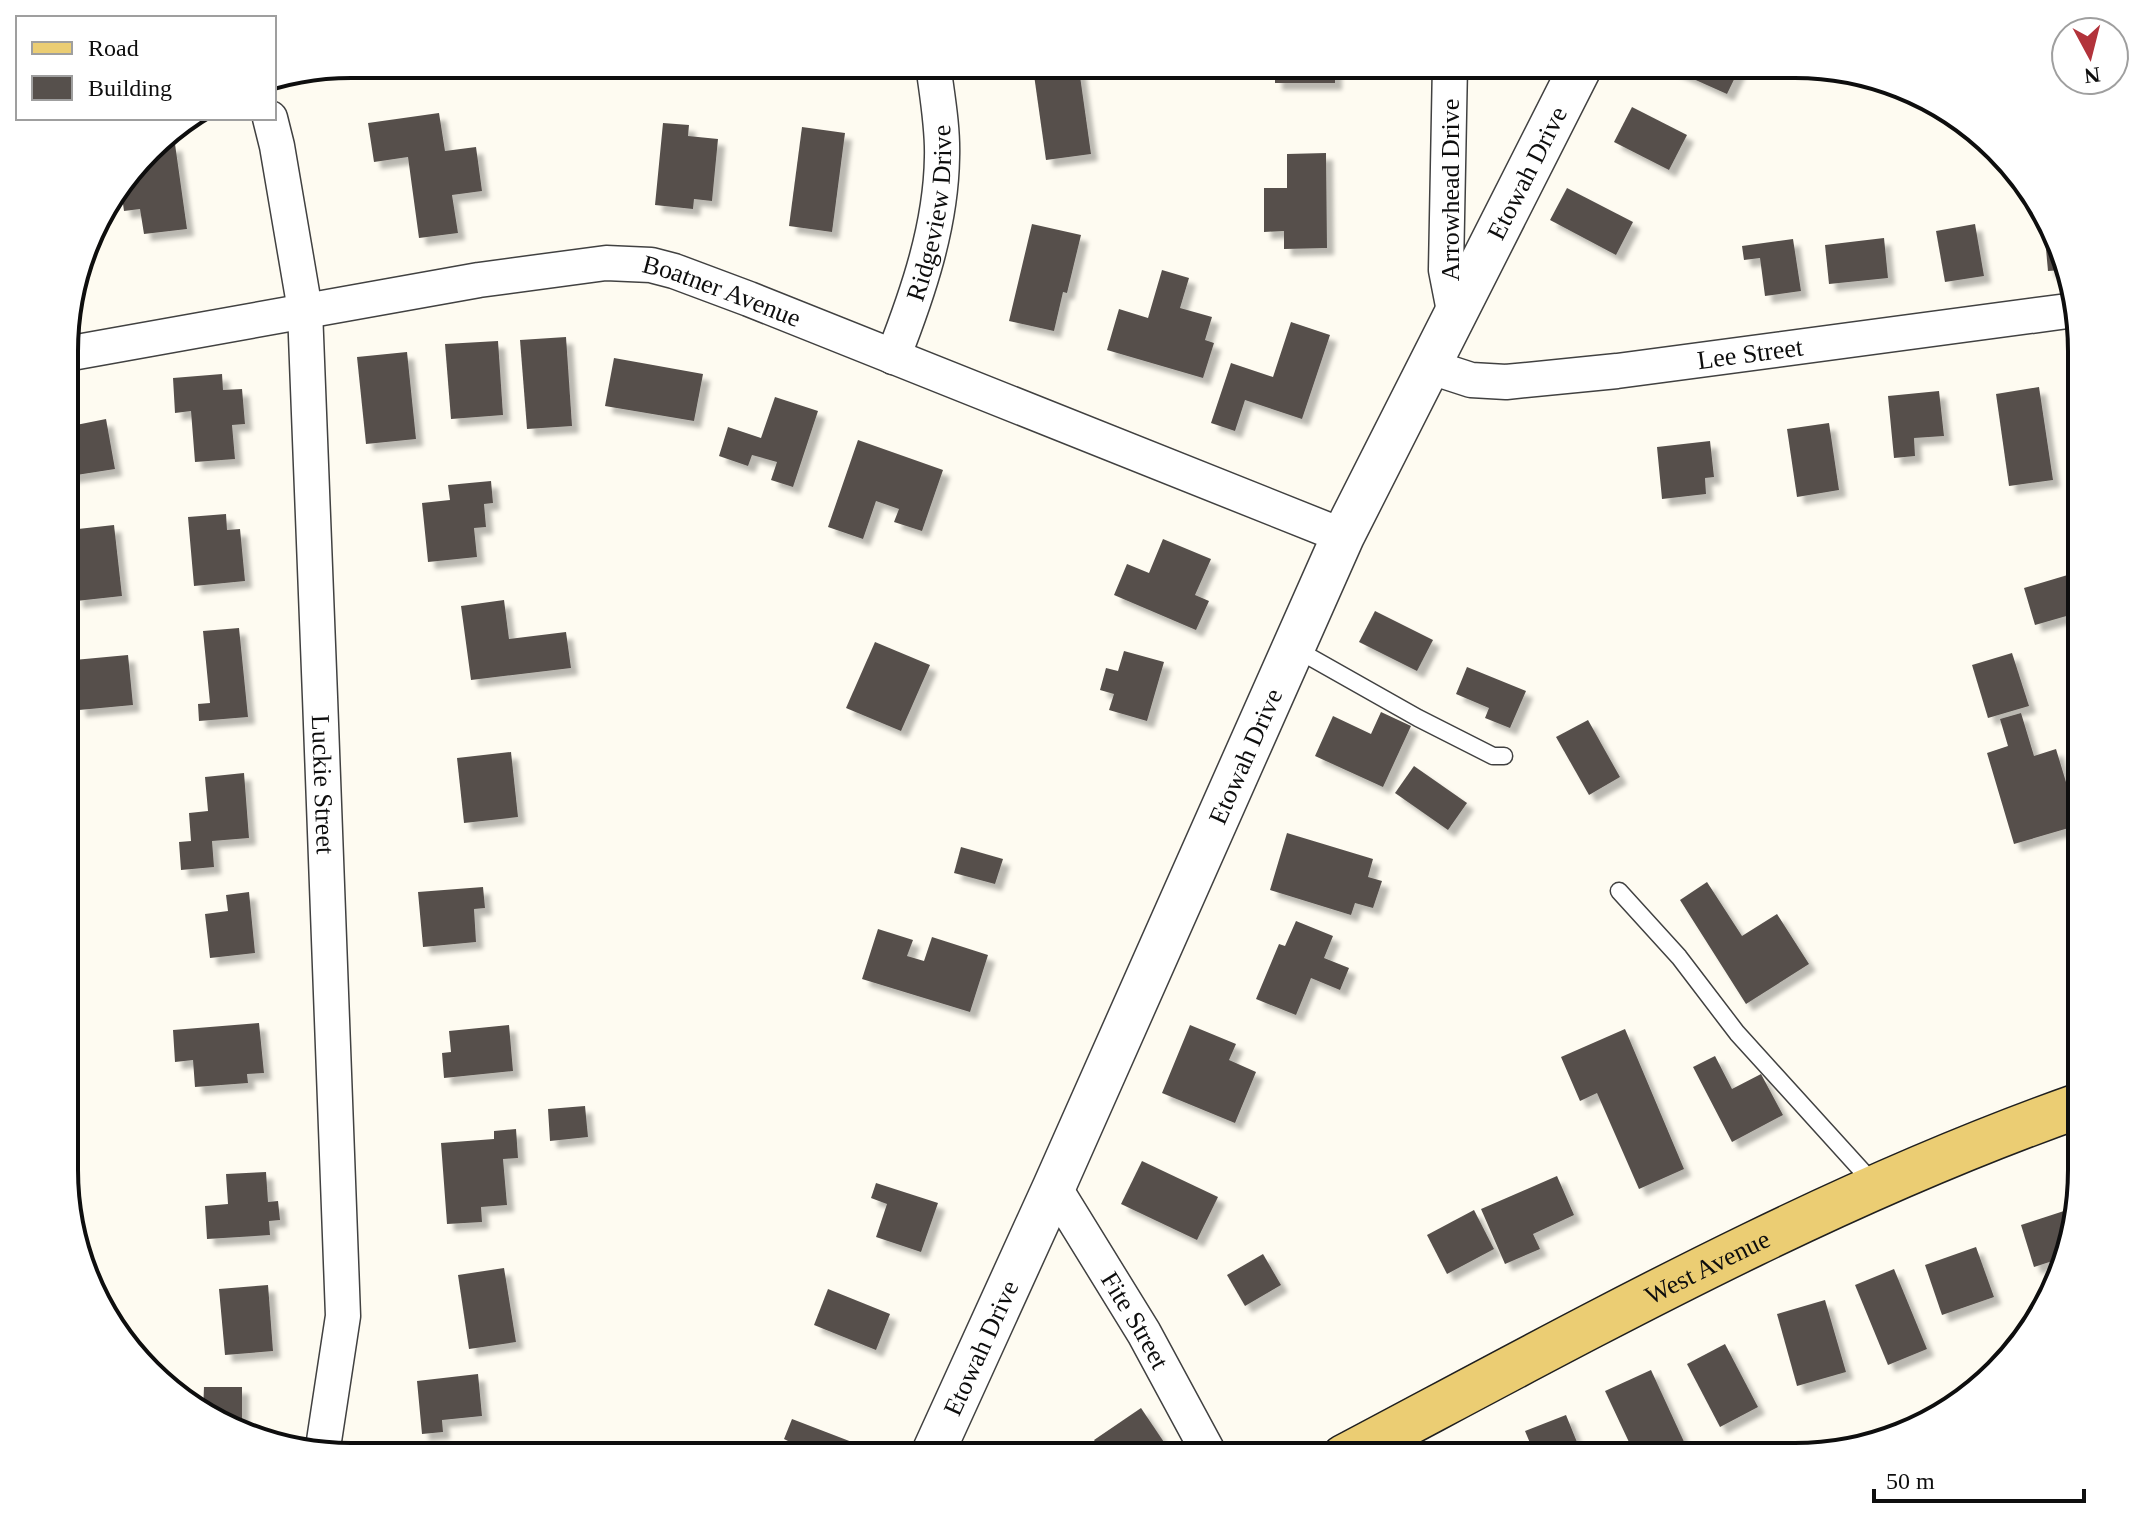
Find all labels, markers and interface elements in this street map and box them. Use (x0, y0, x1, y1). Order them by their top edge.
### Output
legend (16, 16, 276, 120)
north arrow (2050, 16, 2130, 96)
text: Road (88, 35, 139, 61)
text: N (2083, 62, 2102, 89)
text: Building (88, 75, 172, 101)
street label: Arrowhead Drive (1436, 99, 1465, 281)
street label: Etowah Drive (1481, 102, 1573, 244)
street label: Ridgeview Drive (900, 124, 957, 304)
street label: Boatner Avenue (640, 249, 805, 333)
street label: Lee Street (1695, 332, 1805, 375)
street label: Etowah Drive (1203, 684, 1288, 828)
street label: Luckie Street (306, 714, 340, 855)
street label: West Avenue (1640, 1224, 1774, 1310)
street label: Fite Street (1095, 1266, 1175, 1374)
street label: Etowah Drive (937, 1276, 1024, 1420)
scale bar (1874, 1453, 2084, 1503)
text: 50 m (1886, 1468, 1935, 1494)

